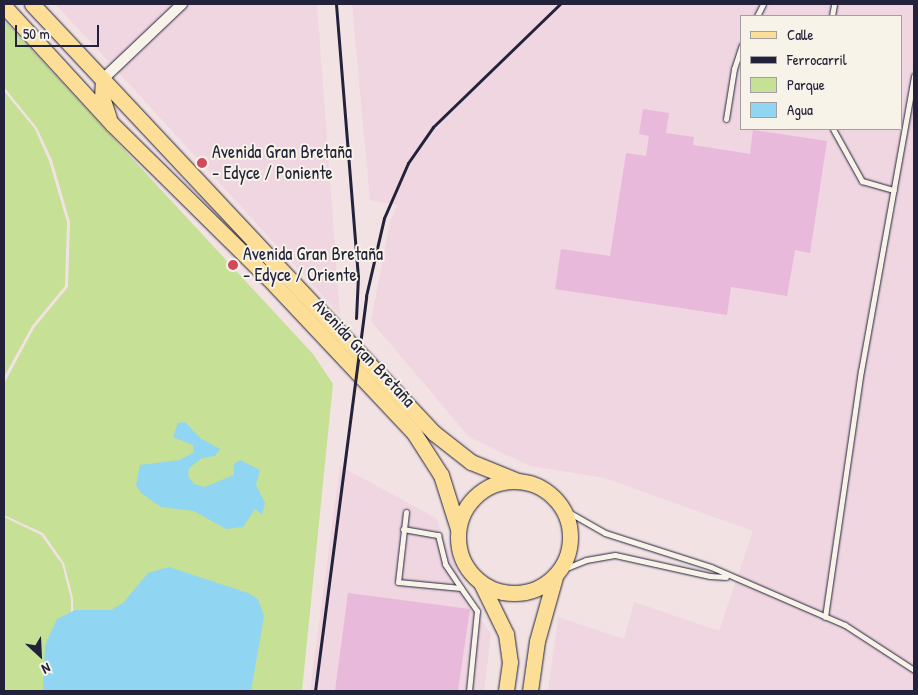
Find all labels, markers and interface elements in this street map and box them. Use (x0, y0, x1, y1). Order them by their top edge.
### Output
scale bar (18, 15, 101, 47)
legend (740, 15, 903, 130)
text: 50 m (23, 23, 50, 44)
text: Calle (787, 24, 814, 45)
text: Ferrocarril (787, 49, 847, 70)
text: Parque (787, 74, 825, 95)
text: Agua (787, 99, 813, 120)
place label: Avenida Gran Bretaña - Edyce / Poniente (212, 142, 352, 184)
marker: Avenida Gran Bretaña - Edyce / Poniente (196, 157, 208, 169)
place label: Avenida Gran Bretaña - Edyce / Oriente (243, 244, 383, 286)
marker: Avenida Gran Bretaña - Edyce / Oriente (227, 259, 239, 271)
street label: Avenida Gran Bretaña (308, 294, 420, 412)
north arrow (15, 630, 65, 680)
text: N (39, 659, 54, 679)

